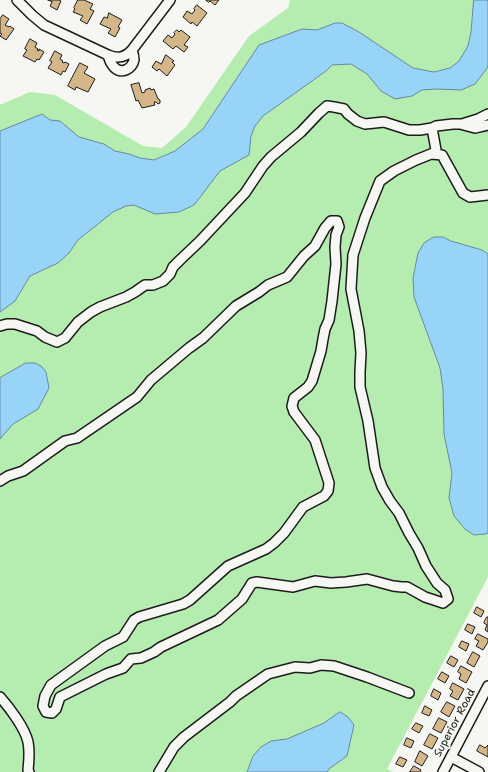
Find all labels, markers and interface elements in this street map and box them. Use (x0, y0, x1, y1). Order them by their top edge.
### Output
street label: Superior Road (432, 687, 478, 759)

